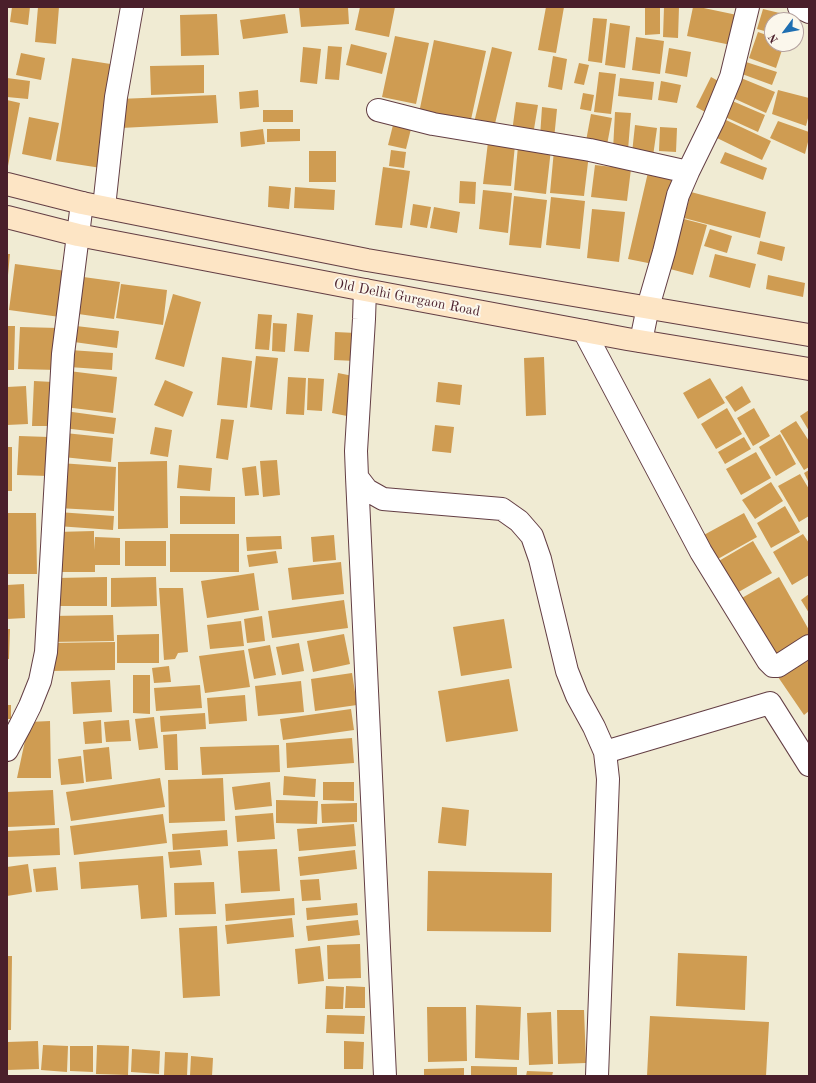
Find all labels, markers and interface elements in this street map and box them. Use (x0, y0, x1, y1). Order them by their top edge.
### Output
north arrow (764, 12, 804, 52)
text: N (767, 32, 781, 45)
street label: Old Delhi Gurgaon Road (332, 276, 482, 320)

